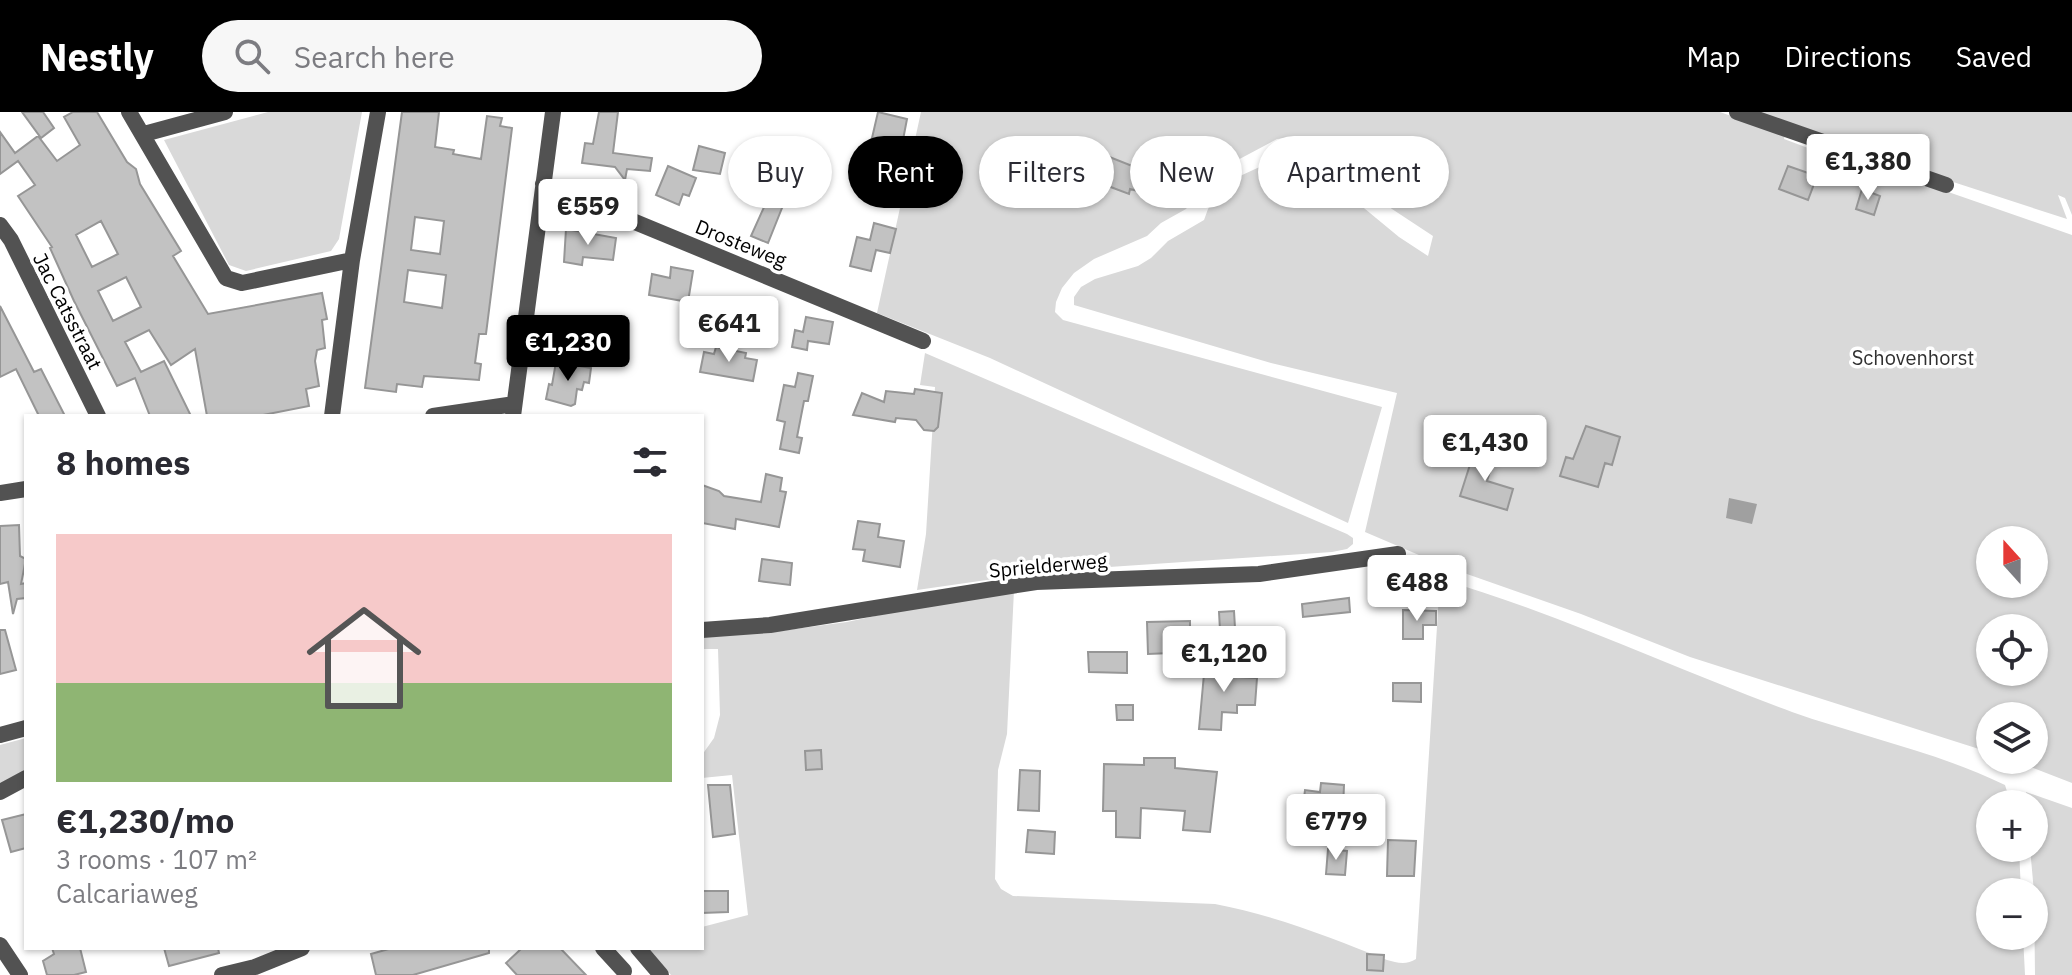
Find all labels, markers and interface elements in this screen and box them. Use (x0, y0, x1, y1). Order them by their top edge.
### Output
search box (202, 20, 762, 92)
text: Nestly (40, 32, 154, 81)
icon: search (230, 34, 274, 78)
text: Search here (294, 37, 455, 76)
text: Map (1686, 38, 1740, 75)
text: Directions (1784, 38, 1912, 75)
text: Saved (1956, 38, 2032, 75)
pin: €1,380 (1803, 134, 1933, 202)
chip: Buy (728, 136, 832, 208)
chip: Rent (848, 136, 963, 208)
chip: Filters (979, 136, 1114, 208)
chip: New (1130, 136, 1242, 208)
chip: Apartment (1258, 136, 1449, 208)
text: €1,380 (1825, 143, 1911, 177)
pin: €559 (541, 179, 635, 247)
text: €559 (556, 188, 620, 222)
street label: Drosteweg (691, 212, 791, 274)
street label: Jac Catsstraat (27, 248, 109, 374)
pin: €641 (682, 296, 776, 364)
text: €641 (697, 305, 761, 339)
pin: €1,230 (503, 315, 633, 383)
text: €1,230 (525, 324, 611, 358)
park label: Schovenhorst (1852, 344, 1974, 371)
pin: €1,430 (1420, 415, 1550, 483)
text: €1,430 (1442, 424, 1528, 458)
text: 8 homes (56, 440, 191, 484)
icon: filters (628, 440, 672, 484)
north arrow (1976, 526, 2048, 598)
map controls (1976, 526, 2048, 950)
street label: Sprielderweg (988, 546, 1109, 584)
pin: €488 (1370, 555, 1464, 623)
text: €488 (1385, 564, 1449, 598)
icon: home (292, 586, 436, 730)
button: locate (1976, 614, 2048, 686)
pin: €1,120 (1159, 626, 1289, 694)
text: €1,120 (1181, 635, 1267, 669)
button: layers (1976, 702, 2048, 774)
button: + (1976, 790, 2048, 862)
pin: €779 (1289, 794, 1383, 862)
text: €1,230/mo (56, 798, 234, 842)
text: €779 (1304, 803, 1368, 837)
text: 3 rooms · 107 m² (56, 842, 257, 876)
text: Calcariaweg (56, 876, 198, 910)
button: − (1976, 878, 2048, 950)

